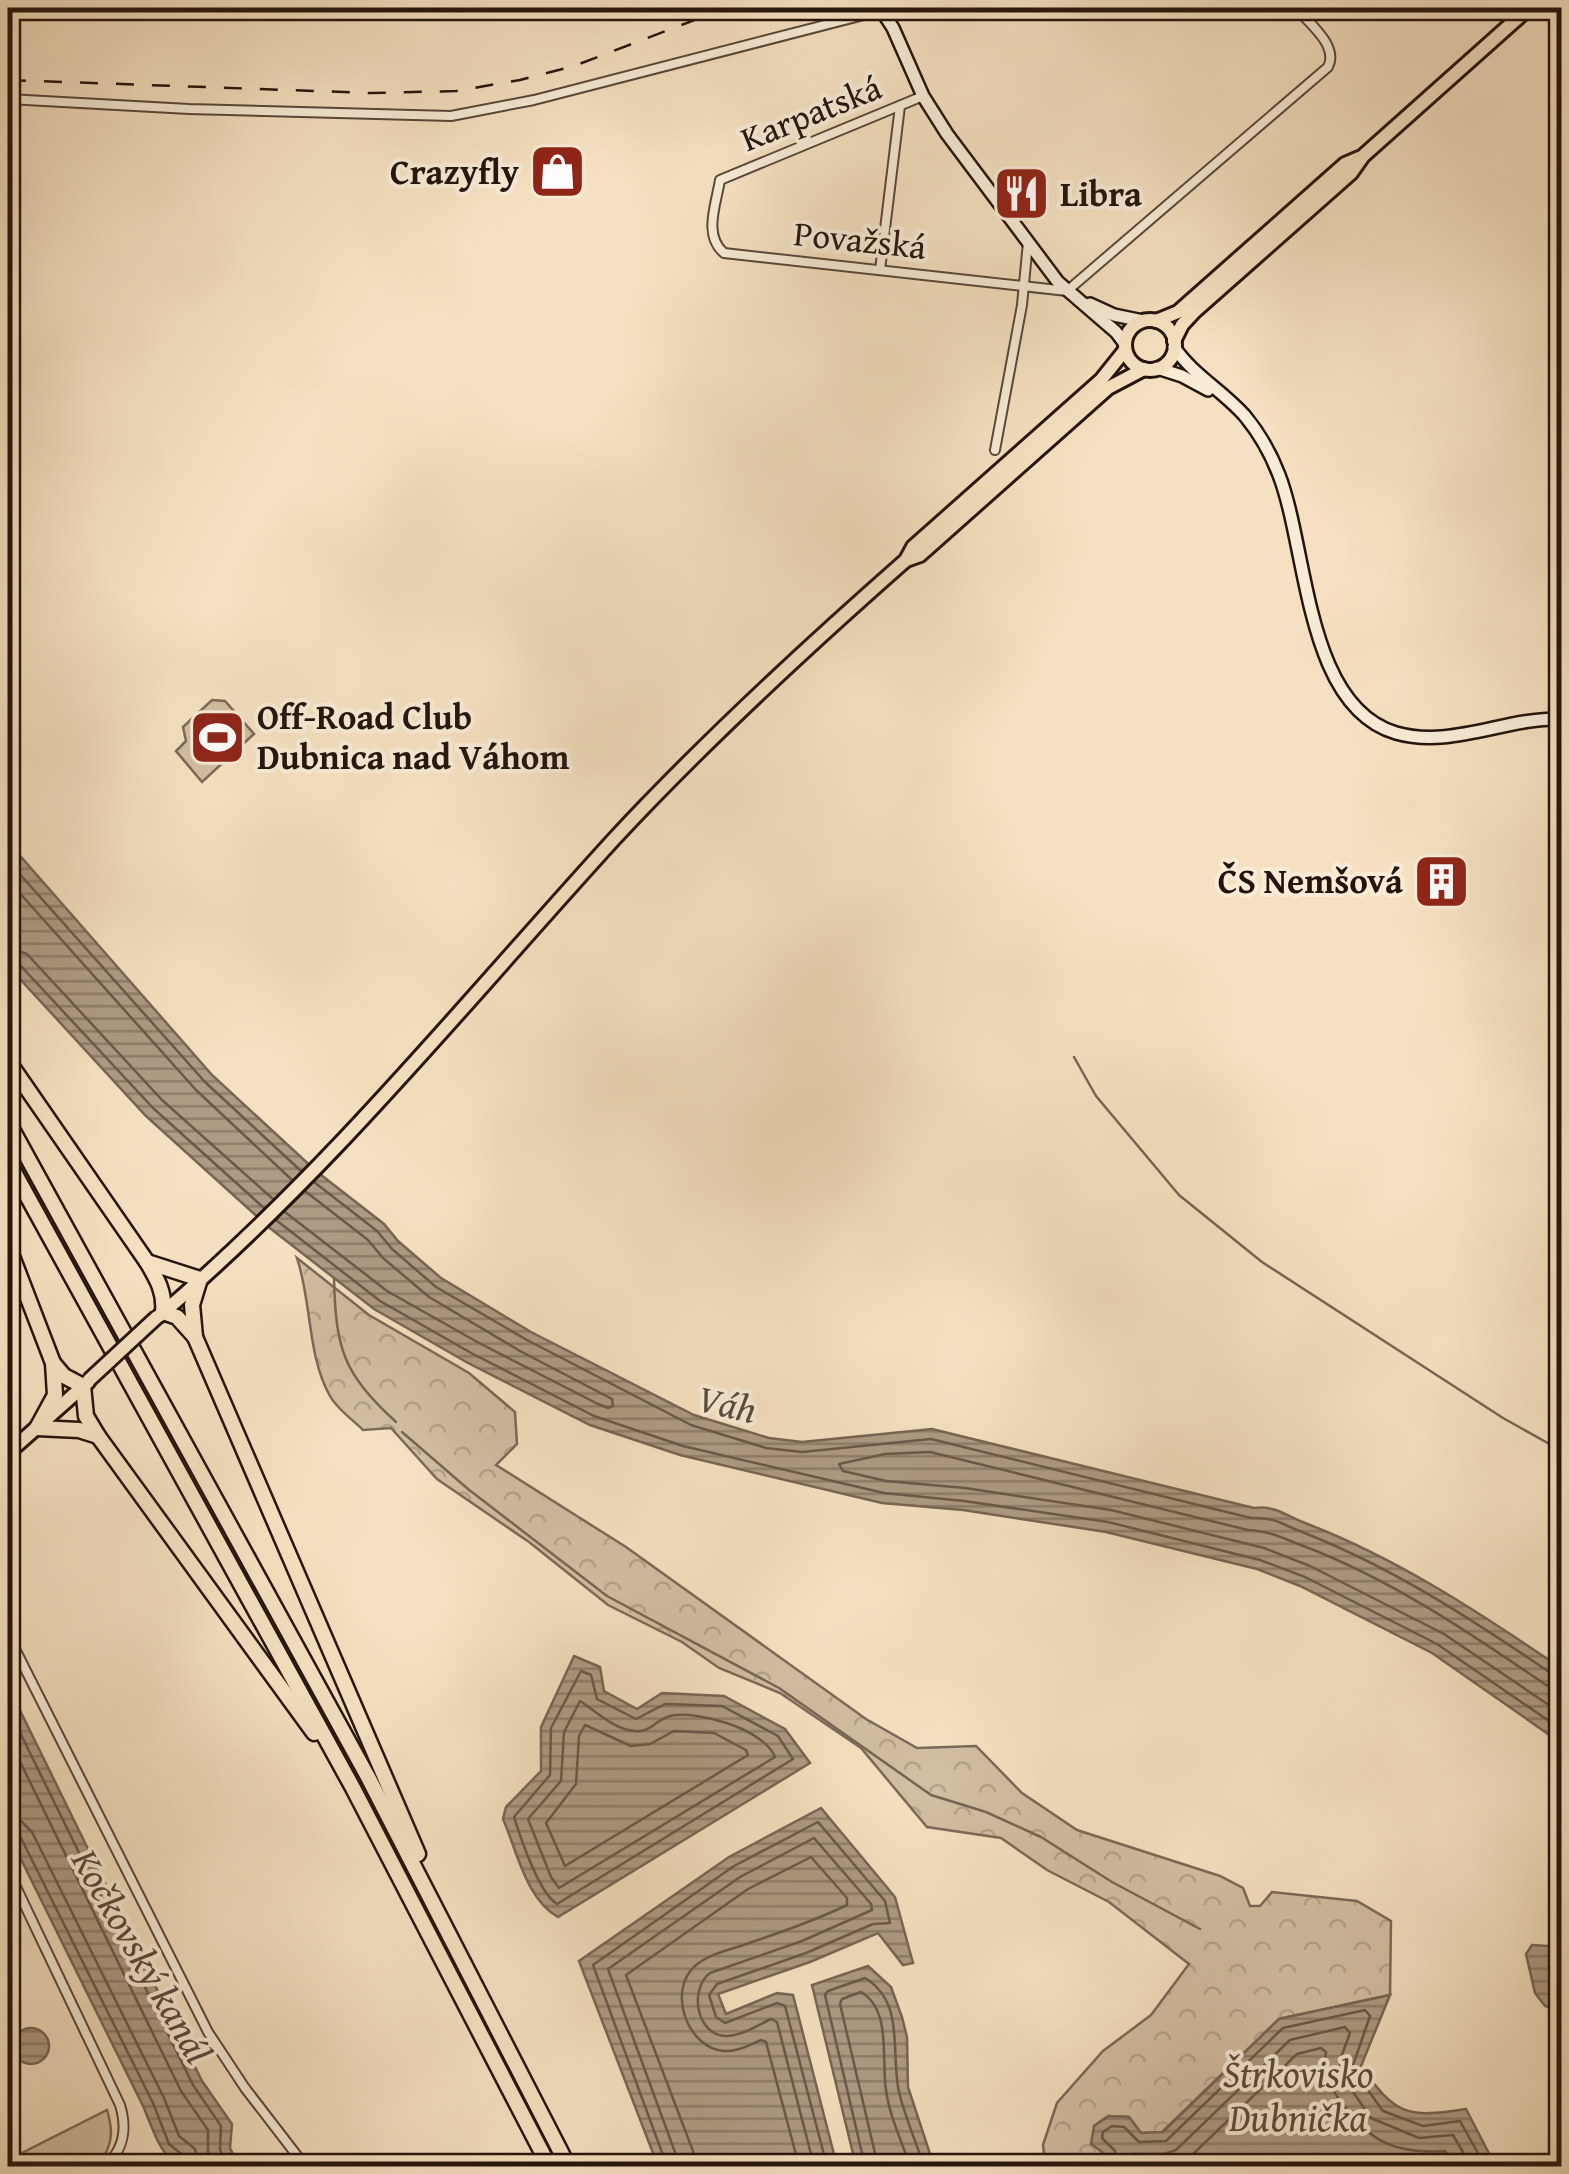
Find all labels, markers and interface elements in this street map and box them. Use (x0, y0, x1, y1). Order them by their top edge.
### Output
street label: Karpatská (733, 61, 889, 164)
shop icon: Crazyfly (528, 142, 588, 202)
place label: Crazyfly (390, 146, 519, 197)
restaurant icon: Libra (991, 164, 1051, 224)
place label: Libra (1060, 168, 1142, 219)
street label: Považská (791, 207, 929, 272)
place label: Off-Road Club Dubnica nad Váhom (257, 691, 569, 782)
sports icon: Off-Road Club Dubnica nad Váhom (188, 707, 248, 767)
building icon: ČS Nemšová (1412, 851, 1472, 911)
place label: ČS Nemšová (1218, 855, 1403, 906)
water label: Váh (692, 1369, 762, 1437)
water label: Kočkovský kanál (58, 1837, 227, 2073)
water label: Štrkovisko Dubnička (1223, 2045, 1373, 2145)

